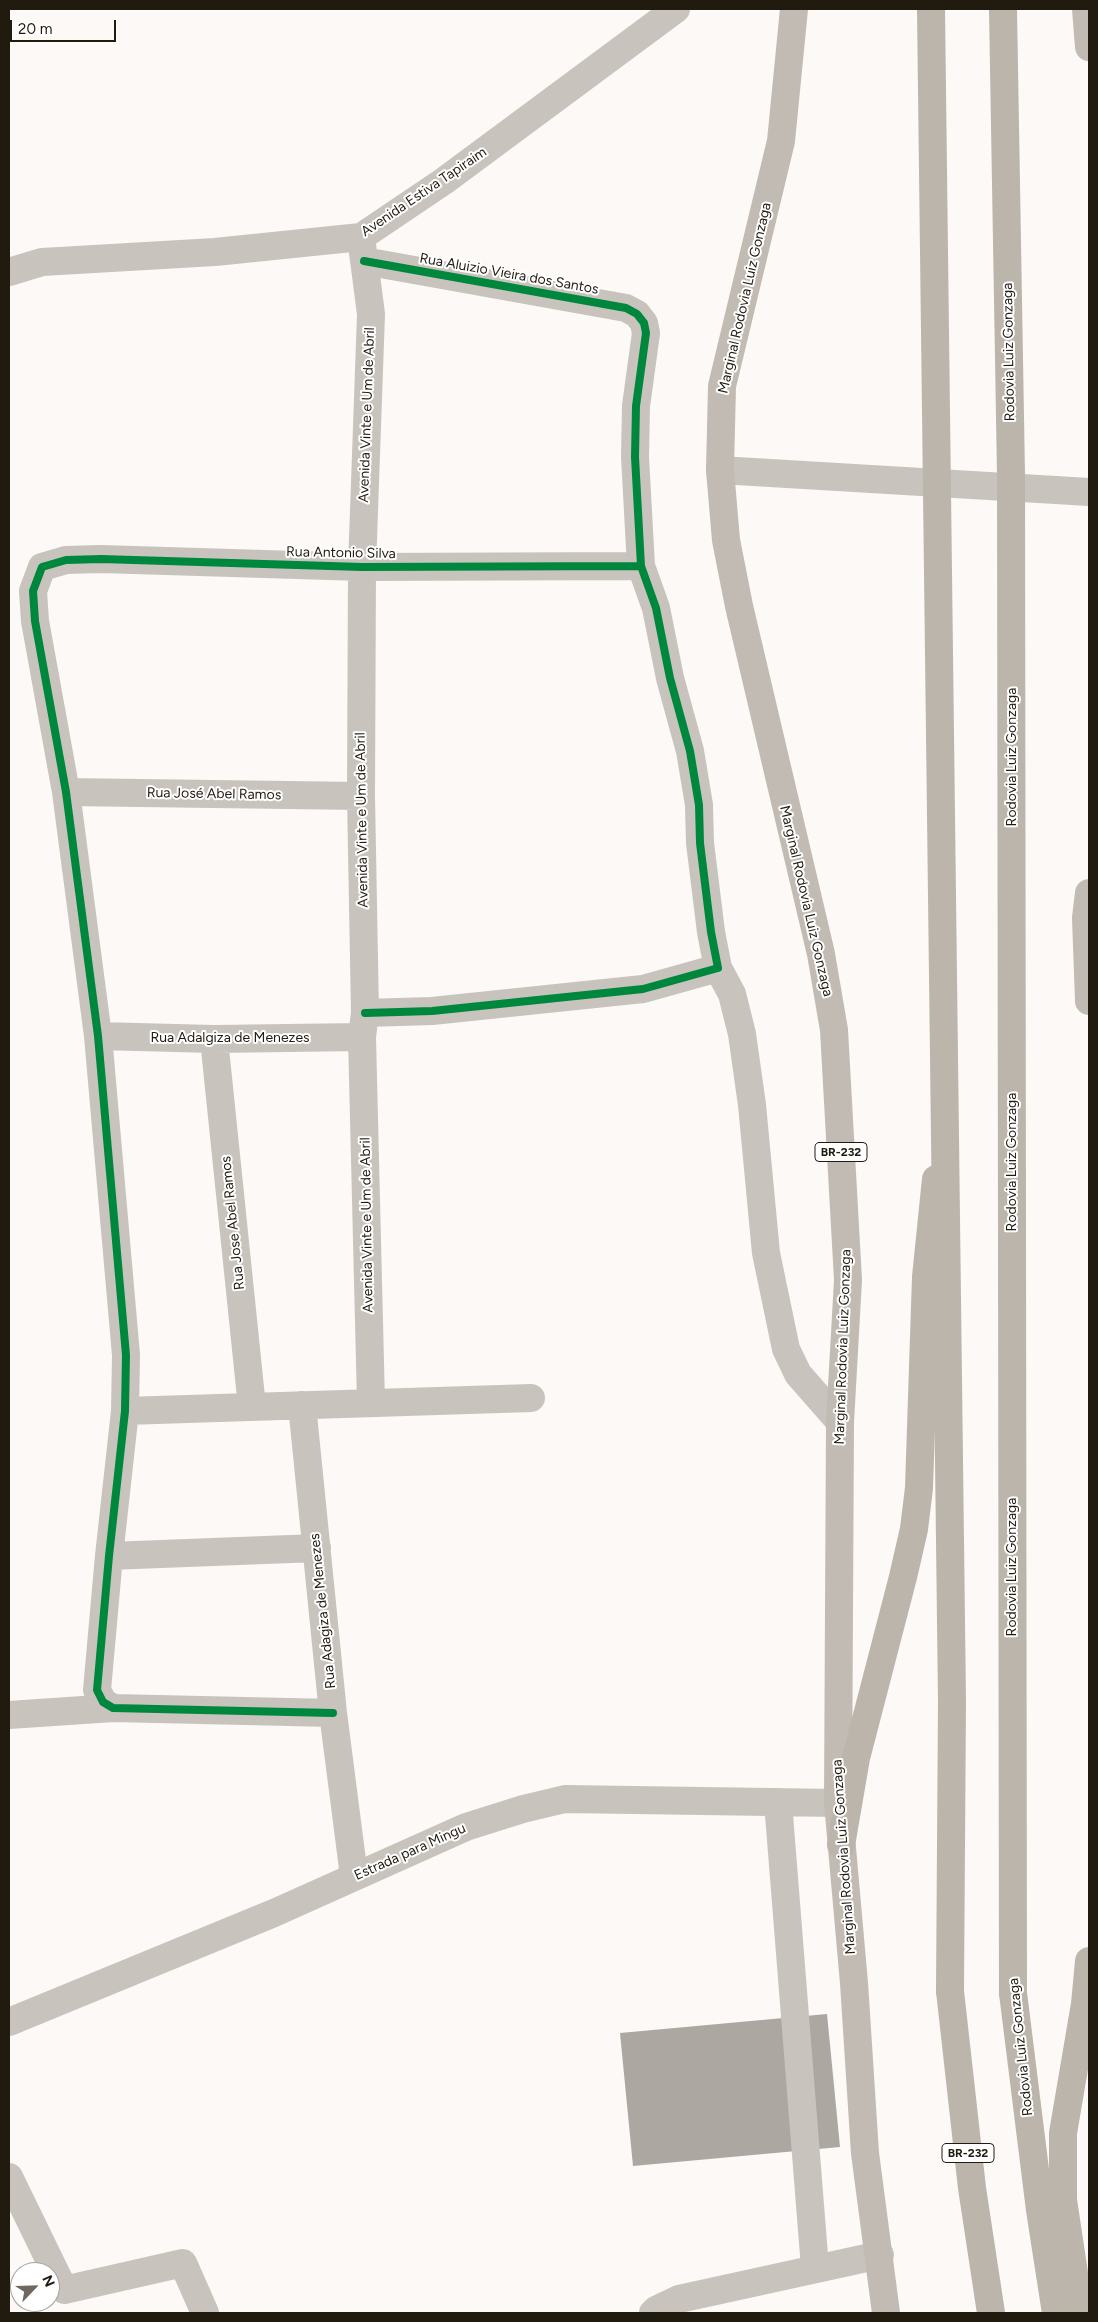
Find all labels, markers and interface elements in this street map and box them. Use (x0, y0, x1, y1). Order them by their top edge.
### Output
scale bar (12, 10, 119, 42)
text: 20 m (18, 20, 52, 38)
street label: Avenida Estiva Tapiraim (358, 144, 490, 240)
street label: Marginal Rodovia Luiz Gonzaga (715, 201, 775, 395)
street label: Rua Aluizio Vieira dos Santos (418, 250, 600, 298)
street label: Rodovia Luiz Gonzaga (999, 282, 1019, 422)
street label: Avenida Vinte e Um de Abril (356, 327, 378, 503)
street label: Rua Antonio Silva (286, 544, 396, 562)
street label: Rodovia Luiz Gonzaga (1004, 688, 1020, 826)
street label: Avenida Vinte e Um de Abril (352, 732, 372, 908)
street label: Rua José Abel Ramos (147, 784, 281, 804)
street label: Marginal Rodovia Luiz Gonzaga (776, 804, 836, 998)
street label: Rua Adalgiza de Menezes (150, 1030, 310, 1046)
street label: Rodovia Luiz Gonzaga (1004, 1093, 1020, 1231)
street label: Avenida Vinte e Um de Abril (357, 1137, 377, 1313)
road number: BR-232 (815, 1142, 867, 1162)
street label: Rua Jose Abel Ramos (218, 1155, 248, 1291)
street label: Marginal Rodovia Luiz Gonzaga (831, 1249, 855, 1445)
street label: Rodovia Luiz Gonzaga (1004, 1498, 1020, 1636)
street label: Rua Adagiza de Menezes (306, 1532, 340, 1690)
street label: Marginal Rodovia Luiz Gonzaga (829, 1759, 859, 1955)
street label: Estrada para Mingu (352, 1820, 468, 1884)
street label: Rodovia Luiz Gonzaga (1005, 1977, 1037, 2117)
road number: BR-232 (942, 2144, 994, 2162)
north arrow (10, 2262, 60, 2312)
text: N (38, 2273, 58, 2289)

